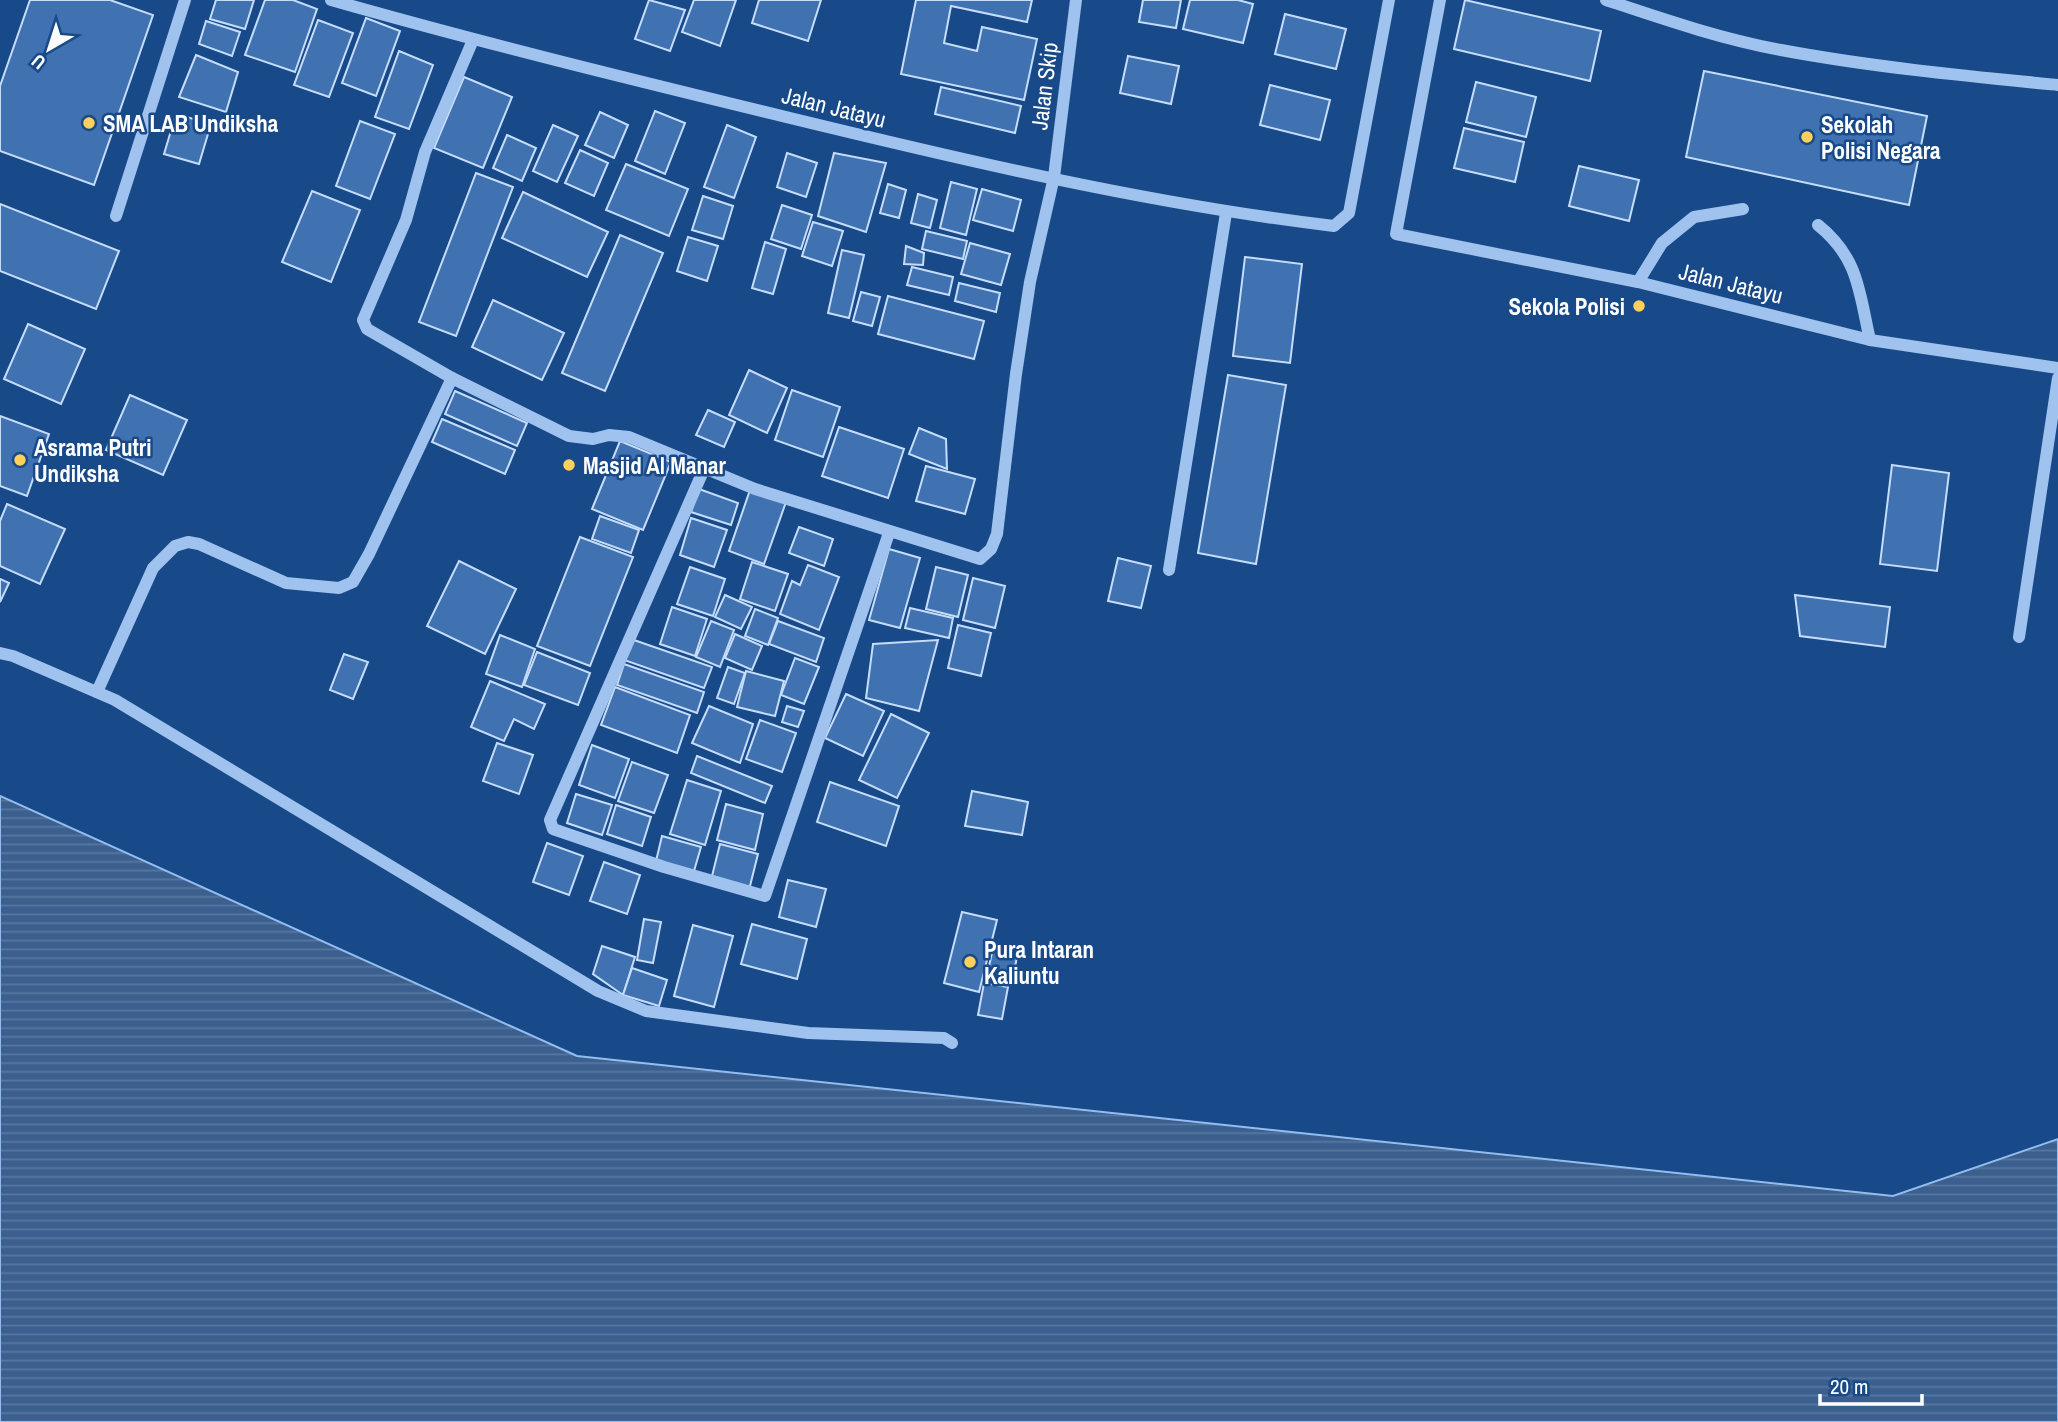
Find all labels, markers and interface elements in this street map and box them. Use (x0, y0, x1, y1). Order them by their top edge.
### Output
north arrow (14, 14, 84, 84)
street label: Jalan Skip (1023, 40, 1065, 132)
text: U (26, 49, 51, 76)
street label: Jalan Jatayu (779, 79, 889, 135)
place label: SMA LAB Undiksha (103, 108, 279, 139)
place label: Sekolah Polisi Negara (1821, 109, 1941, 166)
marker: SMA LAB Undiksha (81, 115, 97, 131)
marker: Sekolah Polisi Negara (1799, 129, 1815, 145)
street label: Jalan Jatayu (1676, 255, 1786, 311)
place label: Sekola Polisi (1509, 291, 1625, 322)
marker: Sekola Polisi (1631, 298, 1647, 314)
place label: Asrama Putri Undiksha (34, 432, 151, 489)
place label: Masjid Al Manar (583, 450, 727, 481)
marker: Asrama Putri Undiksha (12, 452, 28, 468)
marker: Masjid Al Manar (561, 457, 577, 473)
place label: Pura Intaran Kaliuntu (984, 934, 1094, 991)
marker: Pura Intaran Kaliuntu (962, 954, 978, 970)
scale bar (1820, 1362, 1922, 1406)
text: 20 m (1830, 1372, 1868, 1401)

